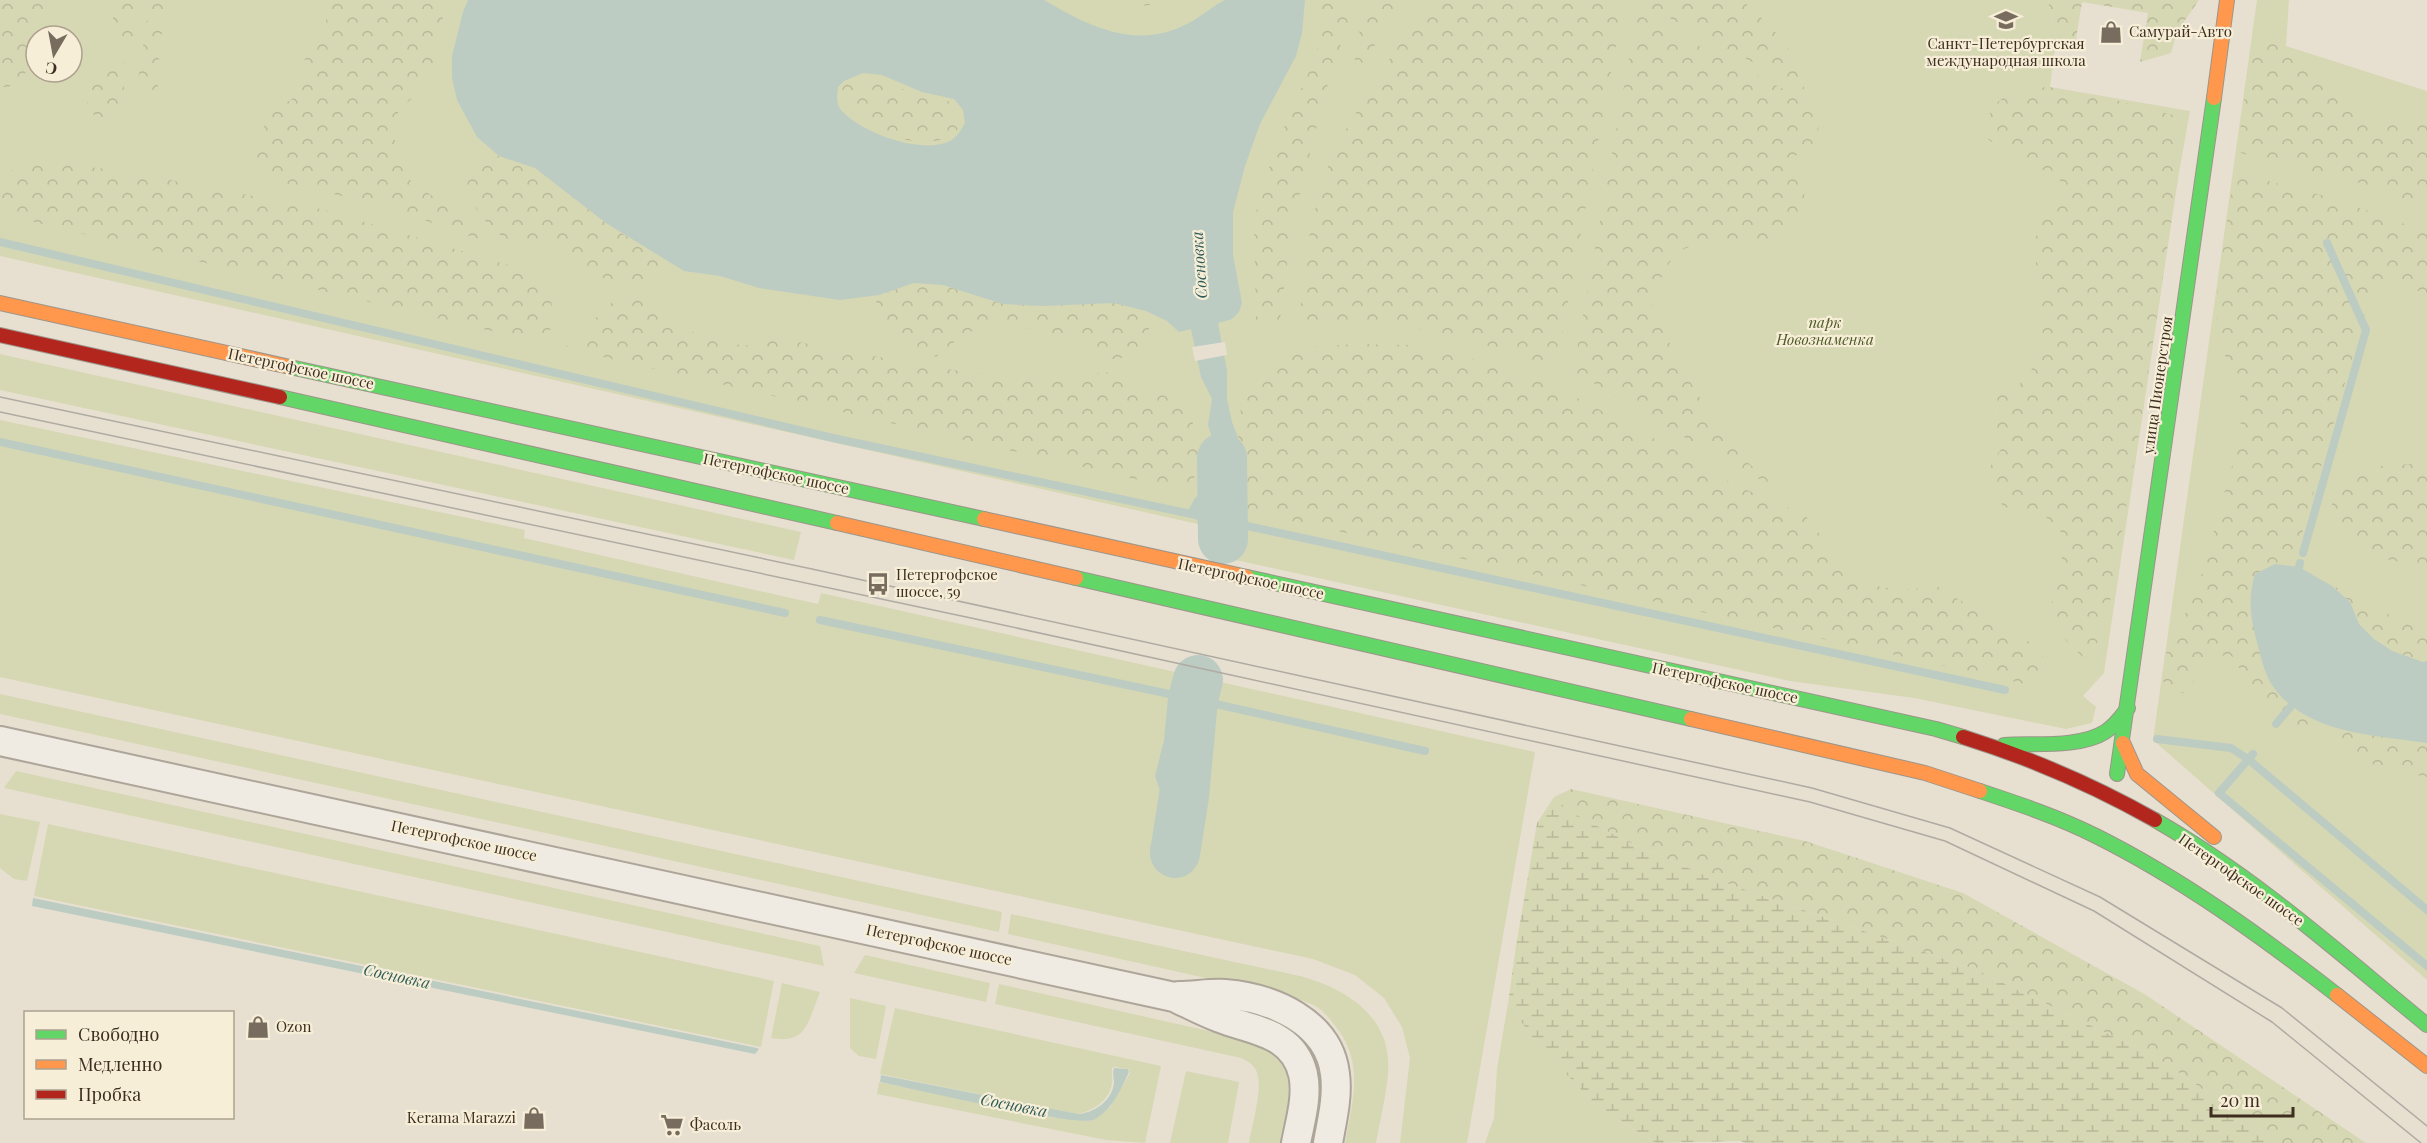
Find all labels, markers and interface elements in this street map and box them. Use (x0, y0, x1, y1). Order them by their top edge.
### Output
school or university icon: Санкт-Петербургская международная школа (1993, 7, 2019, 33)
shop icon: Самурай-Авто (2098, 19, 2124, 45)
place label: Самурай-Авто (2129, 21, 2232, 41)
north arrow (24, 24, 84, 84)
place label: Санкт-Петербургская международная школа (1926, 33, 2086, 70)
text: С (44, 58, 59, 81)
water label: Сосновка (1186, 231, 1211, 299)
park label: парк Новознаменка (1775, 312, 1874, 349)
street label: улица Пионерстроя (2137, 315, 2177, 456)
street label: Петергофское шоссе (226, 343, 376, 393)
street label: Петергофское шоссе (701, 448, 851, 498)
street label: Петергофское шоссе (1176, 553, 1326, 603)
place label: Петергофское шоссе, 59 (896, 564, 998, 601)
bus stop icon: Петергофское шоссе, 59 (865, 571, 891, 597)
street label: Петергофское шоссе (1650, 657, 1800, 707)
street label: Петергофское шоссе (389, 815, 539, 865)
street label: Петергофское шоссе (2175, 828, 2308, 930)
street label: Петергофское шоссе (864, 919, 1014, 969)
water label: Сосновка (362, 958, 432, 993)
legend (24, 1011, 234, 1119)
shop icon: Ozon (245, 1014, 271, 1040)
place label: Ozon (276, 1016, 311, 1036)
text: Свободно (78, 1022, 159, 1046)
text: Медленно (78, 1052, 163, 1076)
scale bar (2211, 1080, 2294, 1118)
text: Пробка (78, 1082, 141, 1106)
water label: Сосновка (979, 1088, 1049, 1121)
text: 20 m (2220, 1088, 2260, 1112)
shop icon: Kerama Marazzi (521, 1105, 547, 1131)
place label: Kerama Marazzi (407, 1107, 517, 1127)
supermarket icon: Фасоль (659, 1112, 685, 1138)
place label: Фасоль (690, 1114, 741, 1134)

